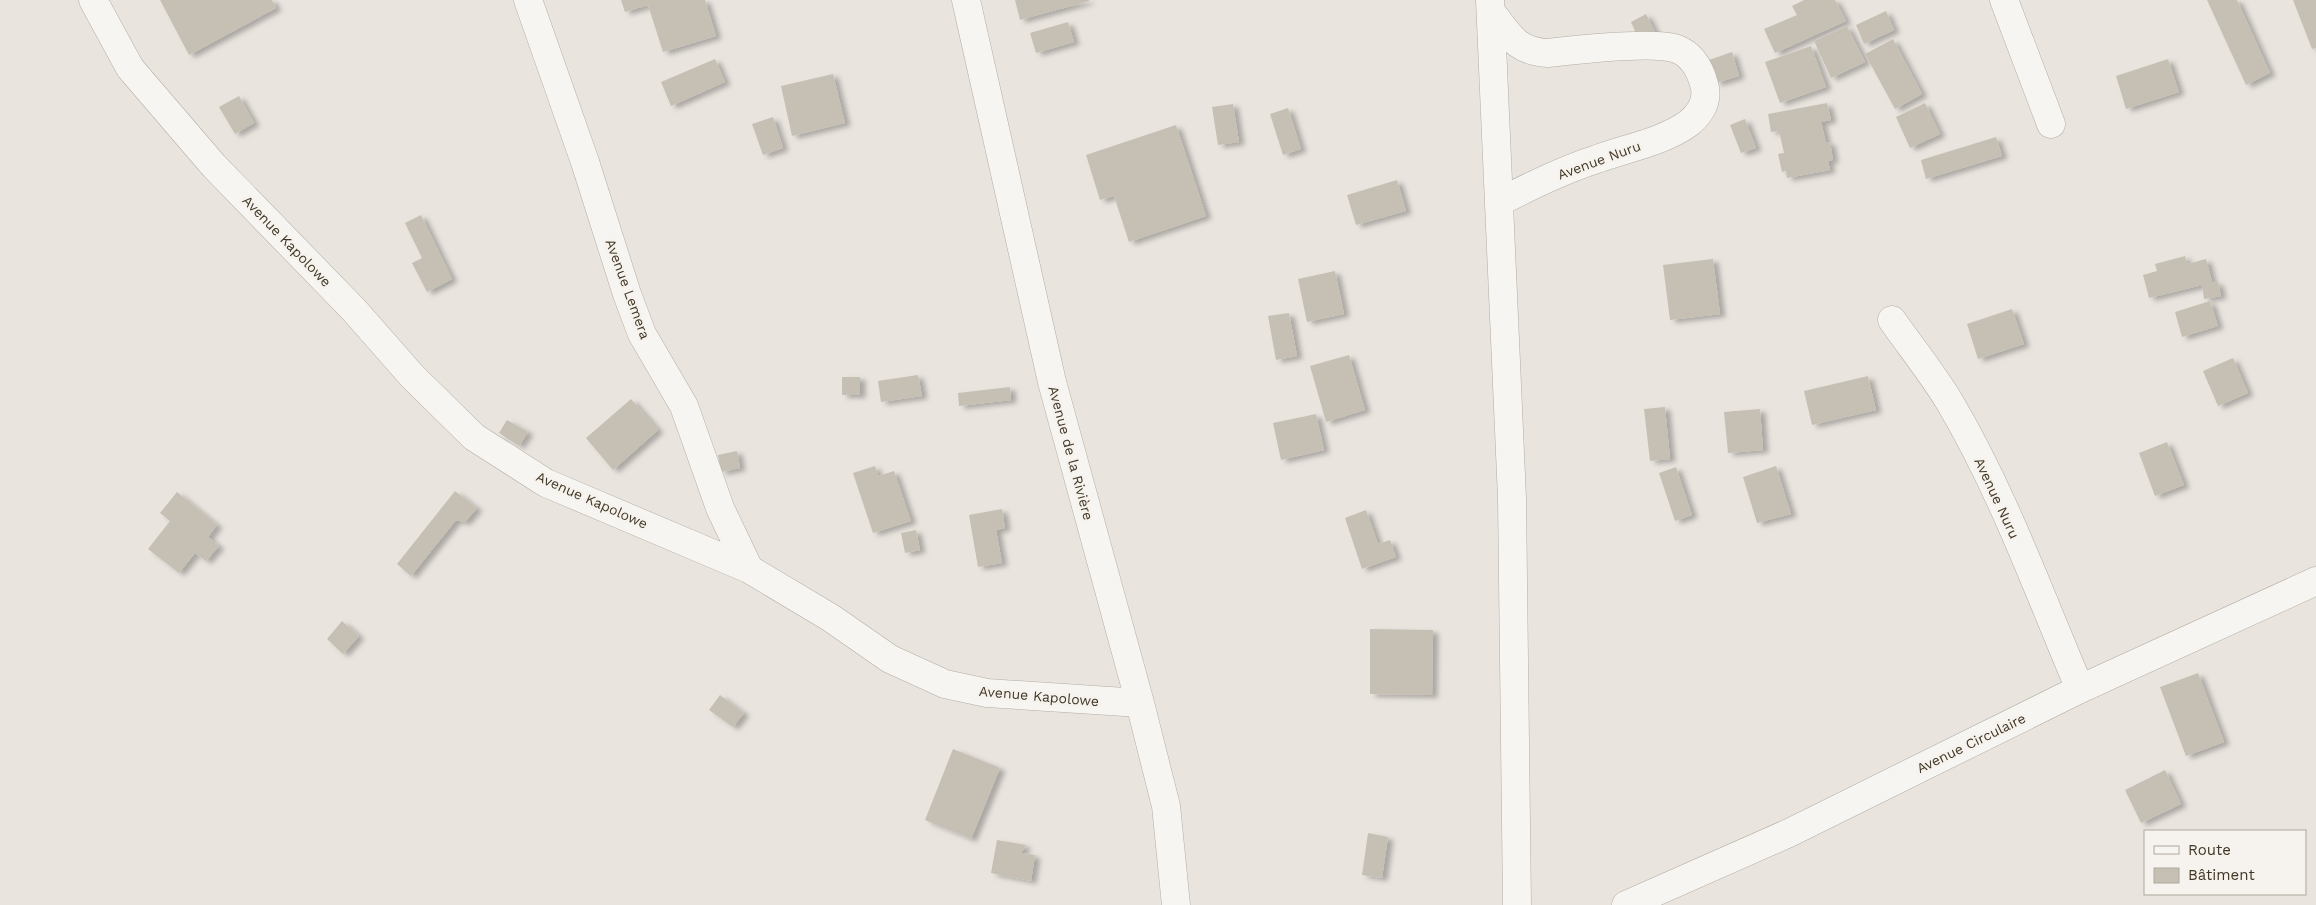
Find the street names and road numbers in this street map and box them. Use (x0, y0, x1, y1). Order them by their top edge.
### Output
street label: Avenue Nuru (1555, 138, 1643, 182)
street label: Avenue Kapolowe (239, 192, 335, 290)
street label: Avenue Lemera (602, 237, 654, 341)
street label: Avenue de la Rivière (1045, 384, 1097, 522)
street label: Avenue Nuru (1971, 455, 2023, 541)
street label: Avenue Kapolowe (534, 468, 650, 532)
street label: Avenue Kapolowe (978, 683, 1100, 709)
street label: Avenue Circulaire (1914, 710, 2028, 776)

